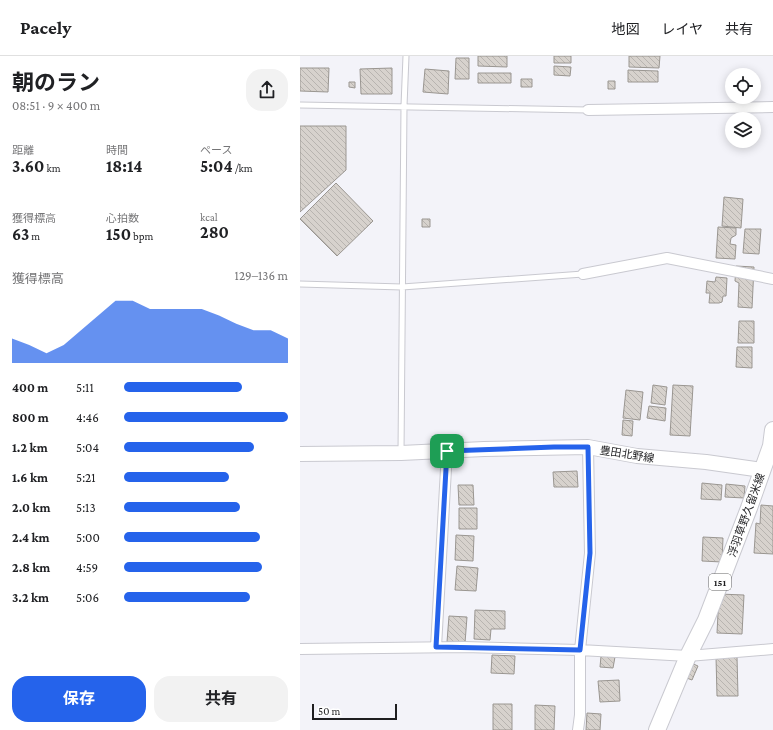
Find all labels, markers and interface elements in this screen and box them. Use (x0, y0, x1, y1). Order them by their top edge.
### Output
text: Pacely (20, 17, 72, 38)
text: 地図 (611, 21, 639, 37)
text: レイヤ (661, 21, 703, 37)
text: 共有 (725, 21, 753, 37)
map controls (725, 68, 761, 148)
button: locate (725, 68, 761, 104)
button: share (246, 69, 288, 111)
text: 朝のラン (12, 70, 100, 95)
text: 08:51 · 9 × 400 m (12, 98, 100, 113)
button: layers (725, 112, 761, 148)
text: 距離 (12, 144, 34, 156)
text: 時間 (106, 144, 128, 156)
text: ペース (200, 144, 232, 156)
text: 3.60 (12, 157, 44, 176)
text: 18:14 (106, 157, 143, 176)
text: 5:04 (200, 157, 233, 176)
text: km (44, 162, 61, 174)
text: /km (233, 162, 253, 174)
text: kcal (200, 211, 218, 223)
text: 獲得標高 (12, 212, 56, 224)
text: 心拍数 (106, 212, 139, 224)
text: 280 (200, 223, 229, 242)
text: 63 (12, 225, 29, 244)
text: 150 (106, 225, 131, 244)
text: m (29, 230, 40, 242)
text: bpm (131, 230, 153, 242)
text: 129–136 m (235, 268, 288, 283)
text: 獲得標高 (12, 271, 64, 286)
text: 400 m (12, 380, 48, 395)
text: 5:11 (76, 380, 94, 395)
text: 800 m (12, 410, 49, 425)
text: 4:46 (76, 410, 99, 425)
pin (430, 434, 464, 468)
text: 1.2 km (12, 440, 48, 455)
text: 5:04 (76, 440, 99, 455)
icon: arrive (436, 440, 458, 462)
street label: 豊田北野線 (599, 444, 655, 464)
text: 1.6 km (12, 470, 48, 485)
text: 5:21 (76, 470, 96, 485)
street label: 浮羽草野久留米線 (725, 472, 767, 558)
text: 2.0 km (12, 500, 50, 515)
text: 5:13 (76, 500, 96, 515)
text: 2.4 km (12, 530, 50, 545)
text: 5:00 (76, 530, 100, 545)
text: 2.8 km (12, 560, 50, 575)
text: 4:59 (76, 560, 98, 575)
road number: 151 (709, 574, 731, 590)
text: 3.2 km (12, 590, 49, 605)
text: 5:06 (76, 590, 99, 605)
button: 保存 (12, 676, 146, 722)
button: 共有 (154, 676, 288, 722)
scale bar (312, 702, 397, 721)
text: 50 m (318, 705, 340, 717)

